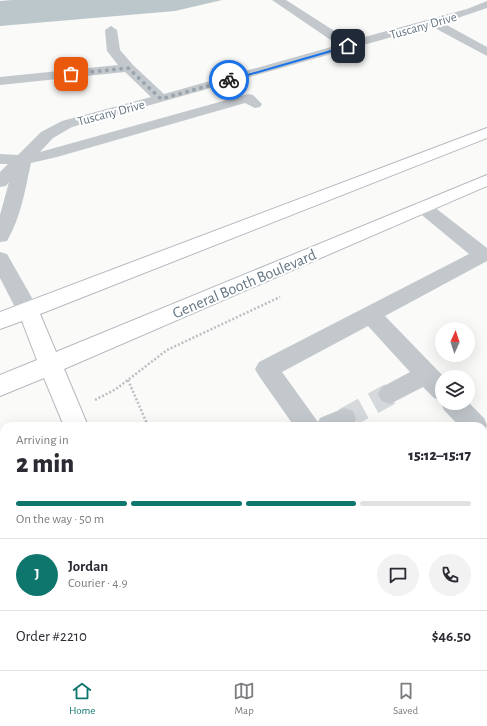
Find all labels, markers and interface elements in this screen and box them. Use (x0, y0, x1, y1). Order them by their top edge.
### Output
street label: Tuscany Drive (389, 11, 458, 42)
pin (331, 29, 365, 63)
icon: home (337, 35, 359, 57)
pin (54, 57, 88, 91)
courier (209, 60, 249, 100)
icon: bag (60, 63, 82, 85)
icon: bike (218, 69, 240, 91)
street label: Tuscany Drive (76, 98, 146, 129)
street label: General Booth Boulevard (170, 246, 319, 321)
north arrow (435, 322, 475, 362)
map controls (435, 322, 475, 410)
button: layers (435, 370, 475, 410)
text: Arriving in (16, 434, 69, 447)
text: 15:12–15:17 (408, 448, 471, 463)
text: 2 min (16, 451, 74, 477)
text: On the way · 50 m (16, 513, 104, 526)
button: chat (377, 554, 419, 596)
button: phone (429, 554, 471, 596)
text: Jordan (68, 559, 108, 574)
text: J (34, 567, 40, 582)
text: Courier · 4.9 (68, 577, 128, 590)
text: Order #2210 (16, 629, 87, 644)
text: $46.50 (432, 629, 471, 644)
tab: Home (69, 680, 95, 717)
tab: Map (233, 680, 255, 717)
tab: Saved (393, 680, 418, 717)

